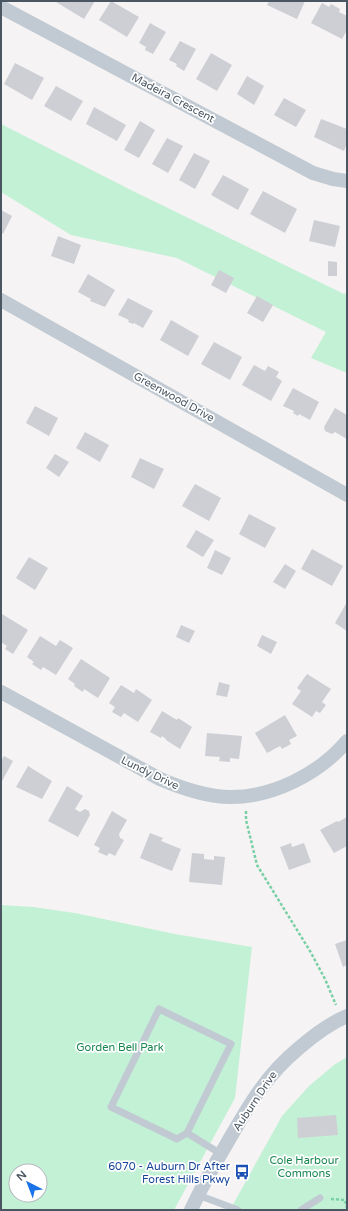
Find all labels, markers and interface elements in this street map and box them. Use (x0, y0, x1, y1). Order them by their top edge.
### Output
street label: Madeira Crescent (129, 71, 217, 125)
street label: Greenwood Drive (131, 369, 217, 425)
street label: Lundy Drive (119, 753, 181, 793)
park label: Gorden Bell Park (76, 1041, 164, 1054)
street label: Auburn Drive (230, 1069, 280, 1133)
park label: Cole Harbour Commons (269, 1154, 339, 1180)
place label: 6070 - Auburn Dr After Forest Hills Pkwy (108, 1160, 231, 1186)
north arrow (8, 1163, 48, 1203)
bus stop icon: 6070 - Auburn Dr After Forest Hills Pkwy (233, 1163, 251, 1181)
text: N (14, 1168, 29, 1184)

